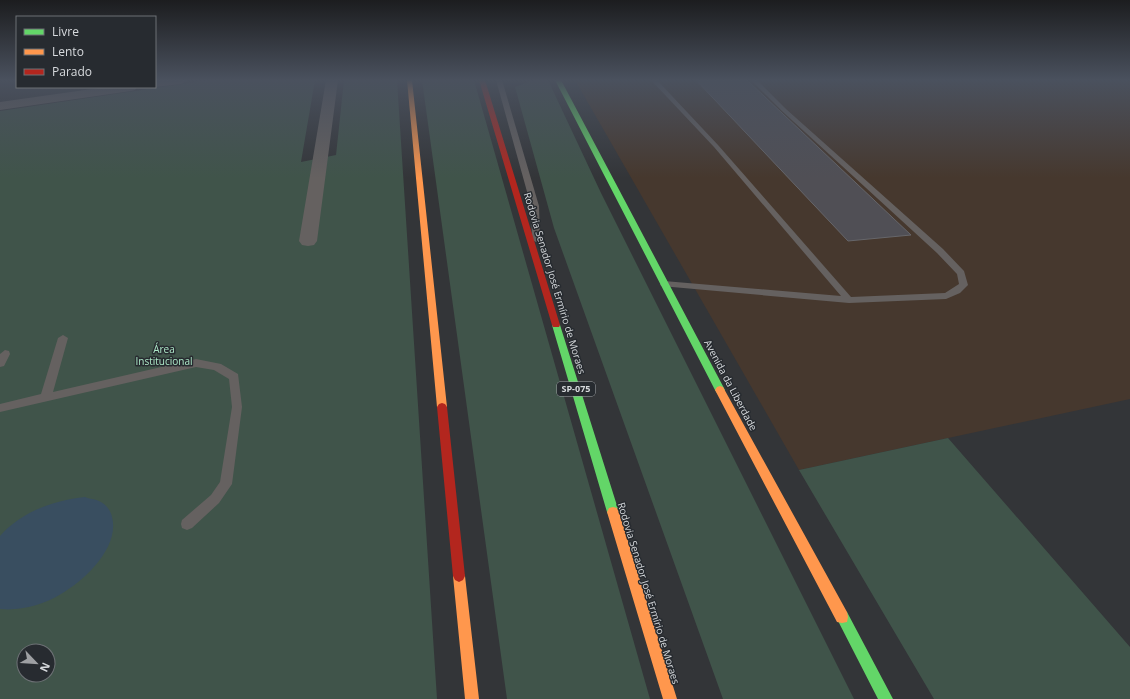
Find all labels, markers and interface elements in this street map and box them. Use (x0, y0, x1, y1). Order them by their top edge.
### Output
legend (16, 16, 156, 88)
text: Livre (52, 23, 79, 40)
text: Lento (52, 43, 84, 60)
text: Parado (52, 63, 92, 80)
street label: Rodovia Senador José Ermírio de Moraes (521, 190, 589, 376)
street label: Avenida da Liberdade (701, 337, 761, 433)
park label: Área Institucional (135, 342, 193, 368)
road number: SP-075 (557, 382, 595, 396)
street label: Rodovia Senador José Ermírio de Moraes (615, 500, 683, 686)
north arrow (16, 643, 56, 683)
text: N (37, 660, 54, 675)

